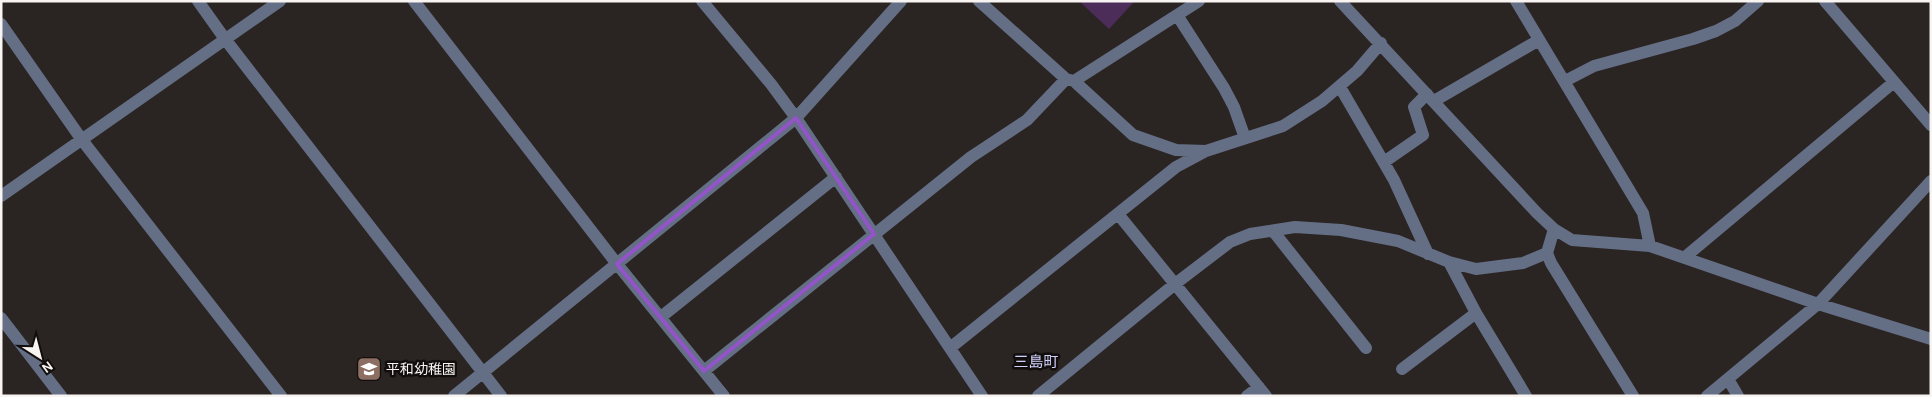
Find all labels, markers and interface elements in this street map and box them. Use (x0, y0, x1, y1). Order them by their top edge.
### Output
north arrow (15, 332, 65, 382)
district label: 三島町 (1013, 353, 1059, 371)
school or university icon: 平和幼稚園 (356, 356, 382, 382)
text: N (38, 357, 56, 377)
place label: 平和幼稚園 (386, 361, 456, 378)

